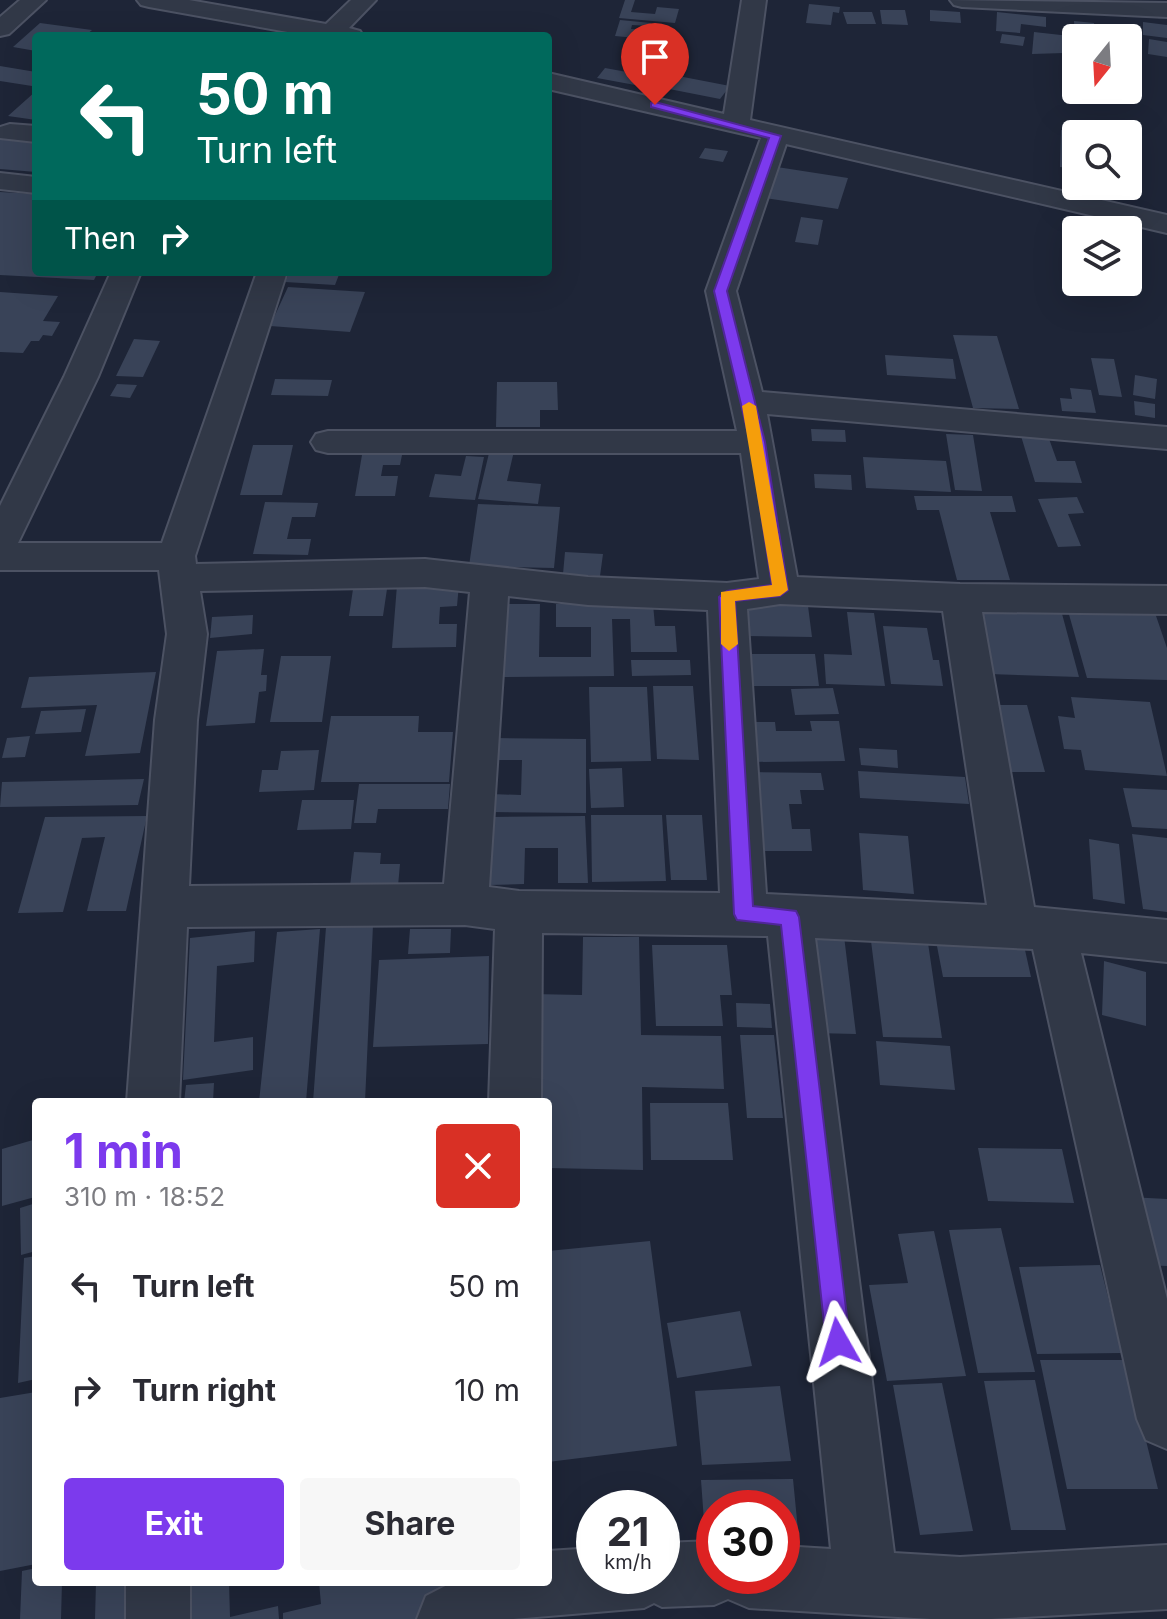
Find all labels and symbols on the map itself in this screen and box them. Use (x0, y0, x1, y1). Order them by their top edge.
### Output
pin (621, 23, 689, 105)
north arrow (1062, 24, 1142, 104)
position arrow (796, 1300, 880, 1384)
speed limit sign: 30 (696, 1490, 800, 1594)

